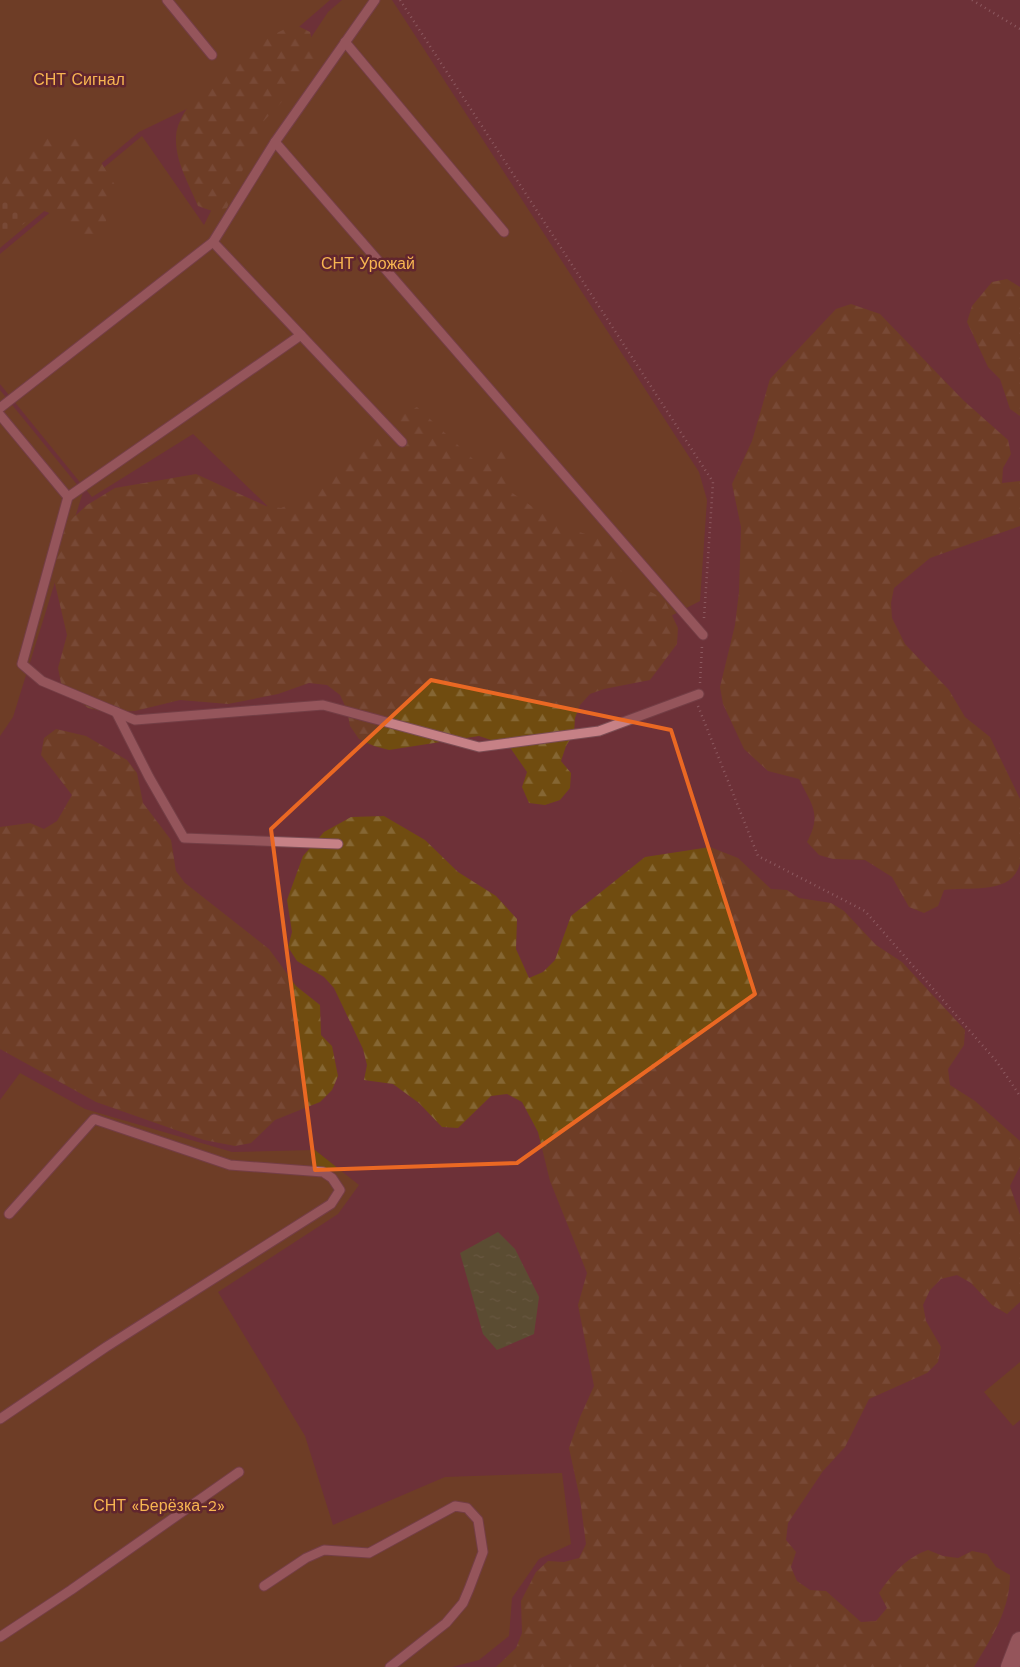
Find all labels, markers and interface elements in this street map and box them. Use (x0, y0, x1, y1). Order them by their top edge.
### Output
park label: СНТ Сигнал (33, 70, 125, 89)
park label: СНТ Урожай (321, 254, 415, 273)
park label: СНТ «Берёзка-2» (93, 1496, 225, 1515)

